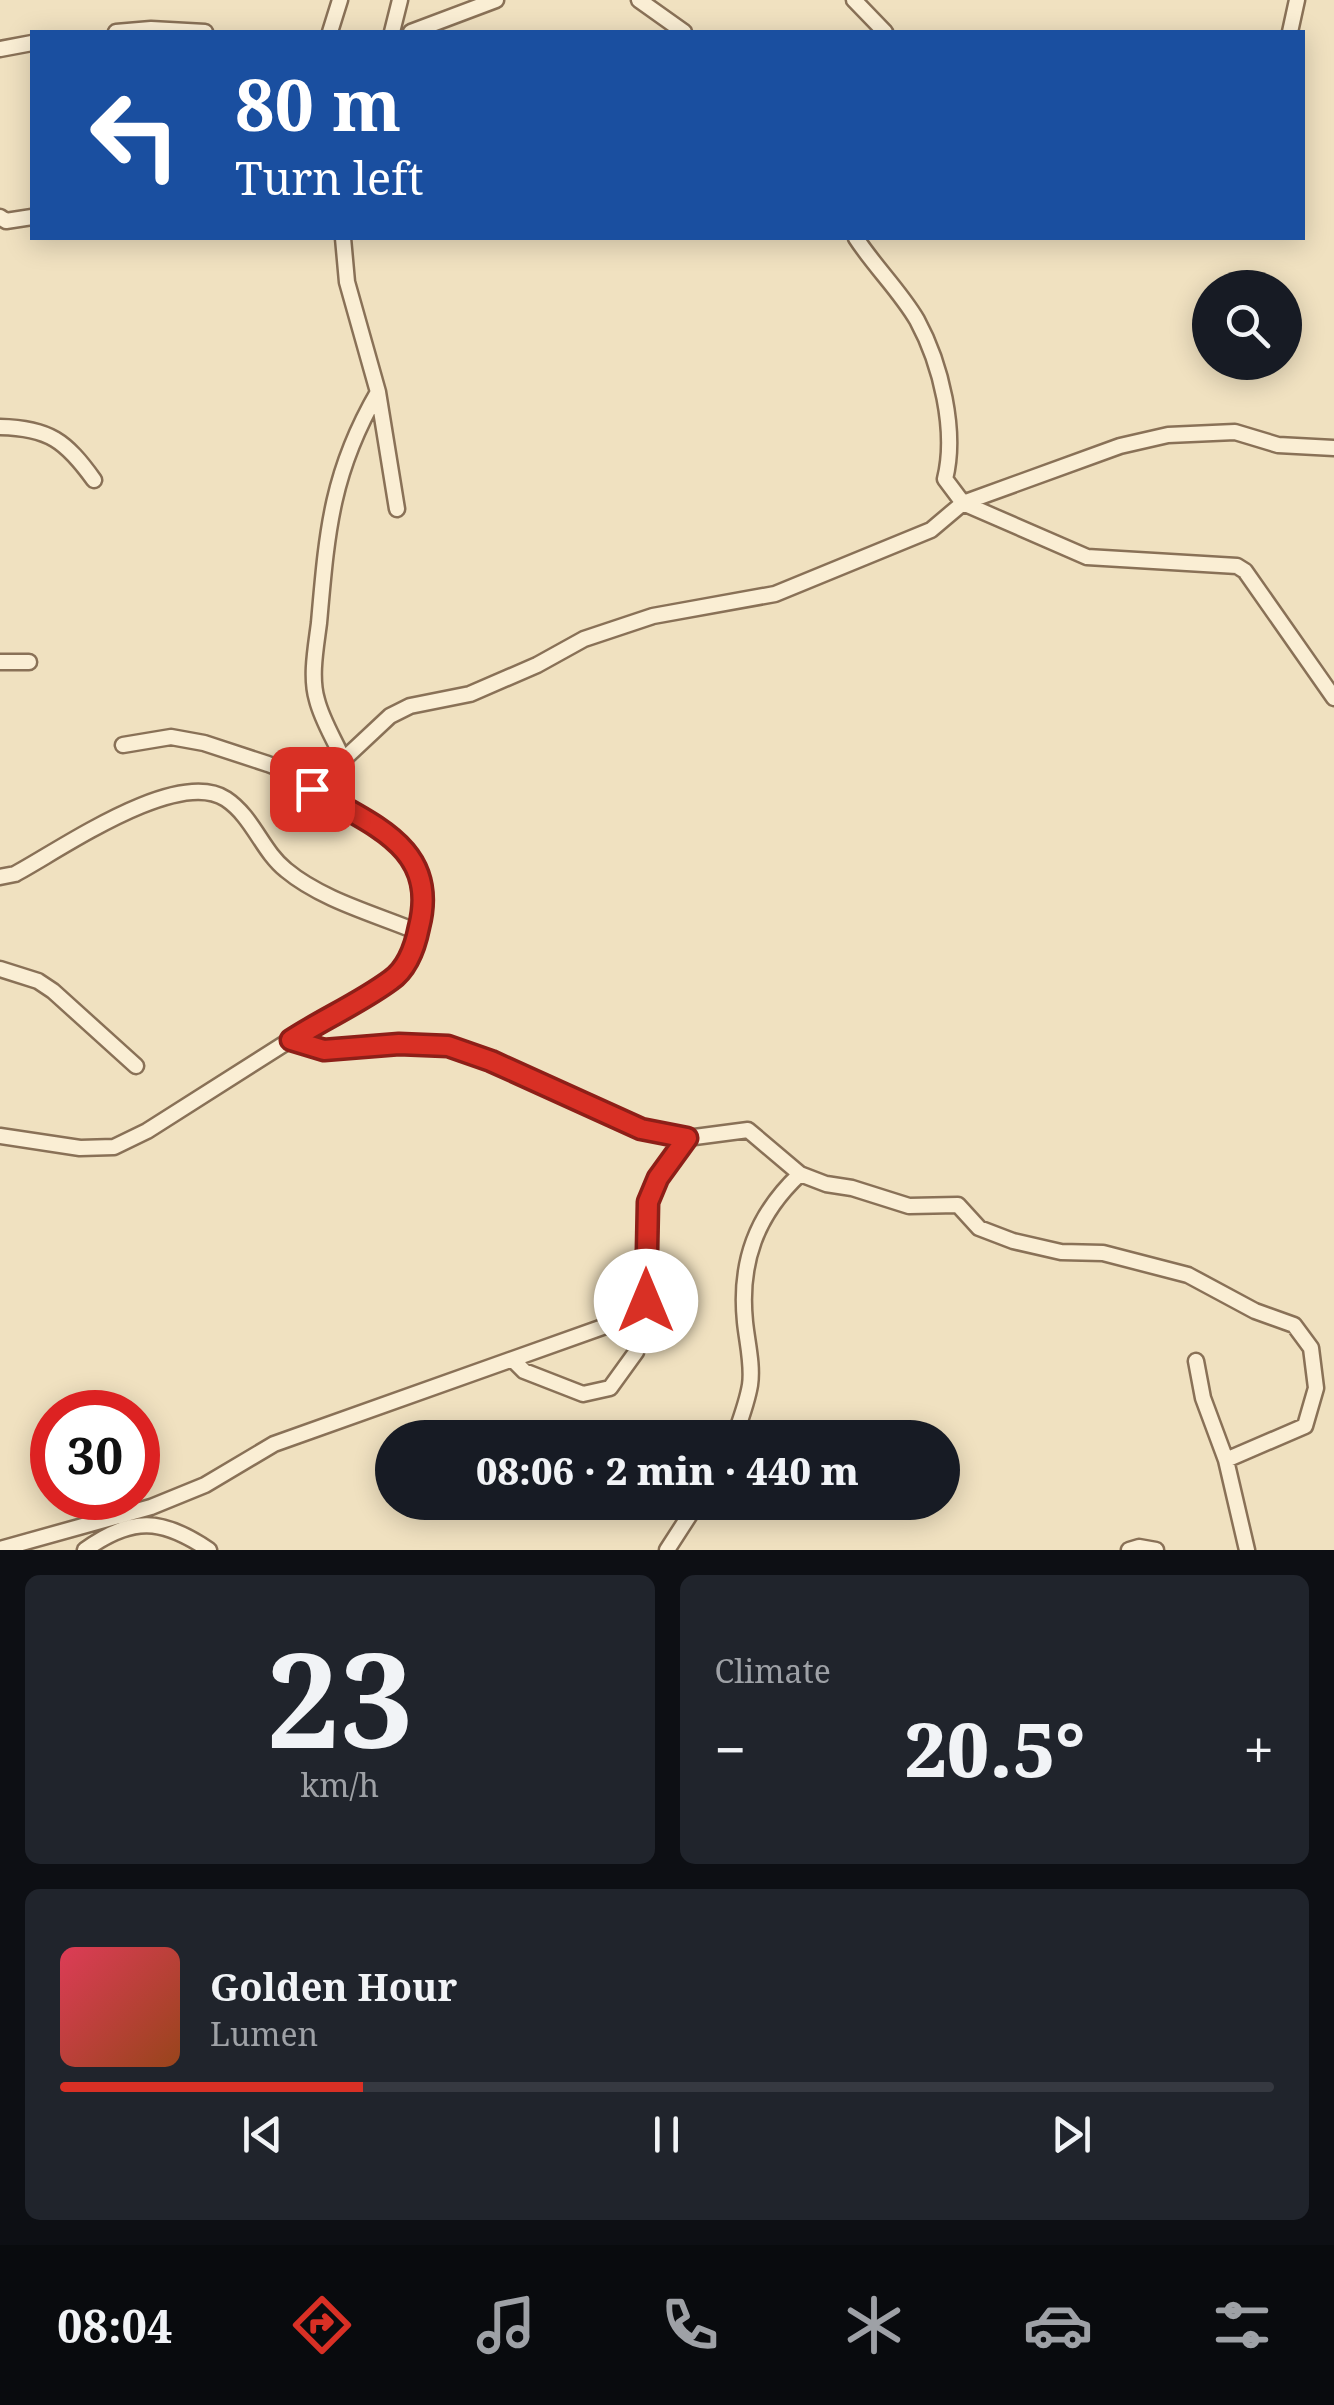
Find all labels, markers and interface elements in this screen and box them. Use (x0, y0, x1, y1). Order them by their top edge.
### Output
text: 80 m (235, 56, 401, 152)
icon: left (70, 70, 200, 200)
text: Turn left (235, 147, 424, 208)
map controls (1192, 270, 1302, 380)
button: search (1192, 270, 1302, 380)
pin (270, 747, 355, 832)
icon: arrive (285, 762, 340, 817)
position arrow (594, 1249, 698, 1353)
speed limit sign: 30 (30, 1390, 160, 1520)
text: 08:06 · 2 min · 440 m (476, 1444, 859, 1496)
text: 23 (266, 1609, 413, 1786)
text: Climate (715, 1649, 831, 1692)
text: 20.5° (904, 1697, 1085, 1799)
text: − (715, 1711, 746, 1786)
text: + (1243, 1711, 1274, 1786)
text: km/h (301, 1763, 379, 1806)
text: Golden Hour (210, 1960, 457, 2012)
text: Lumen (210, 2012, 318, 2055)
icon: previous (235, 2107, 290, 2162)
icon: pause (639, 2107, 694, 2162)
icon: next (1044, 2107, 1099, 2162)
icon: directions (287, 2290, 357, 2360)
icon: music (471, 2290, 541, 2360)
icon: phone (655, 2290, 725, 2360)
icon: climate (839, 2290, 909, 2360)
icon: car (1023, 2290, 1093, 2360)
icon: filters (1207, 2290, 1277, 2360)
text: 08:04 (57, 2295, 172, 2356)

